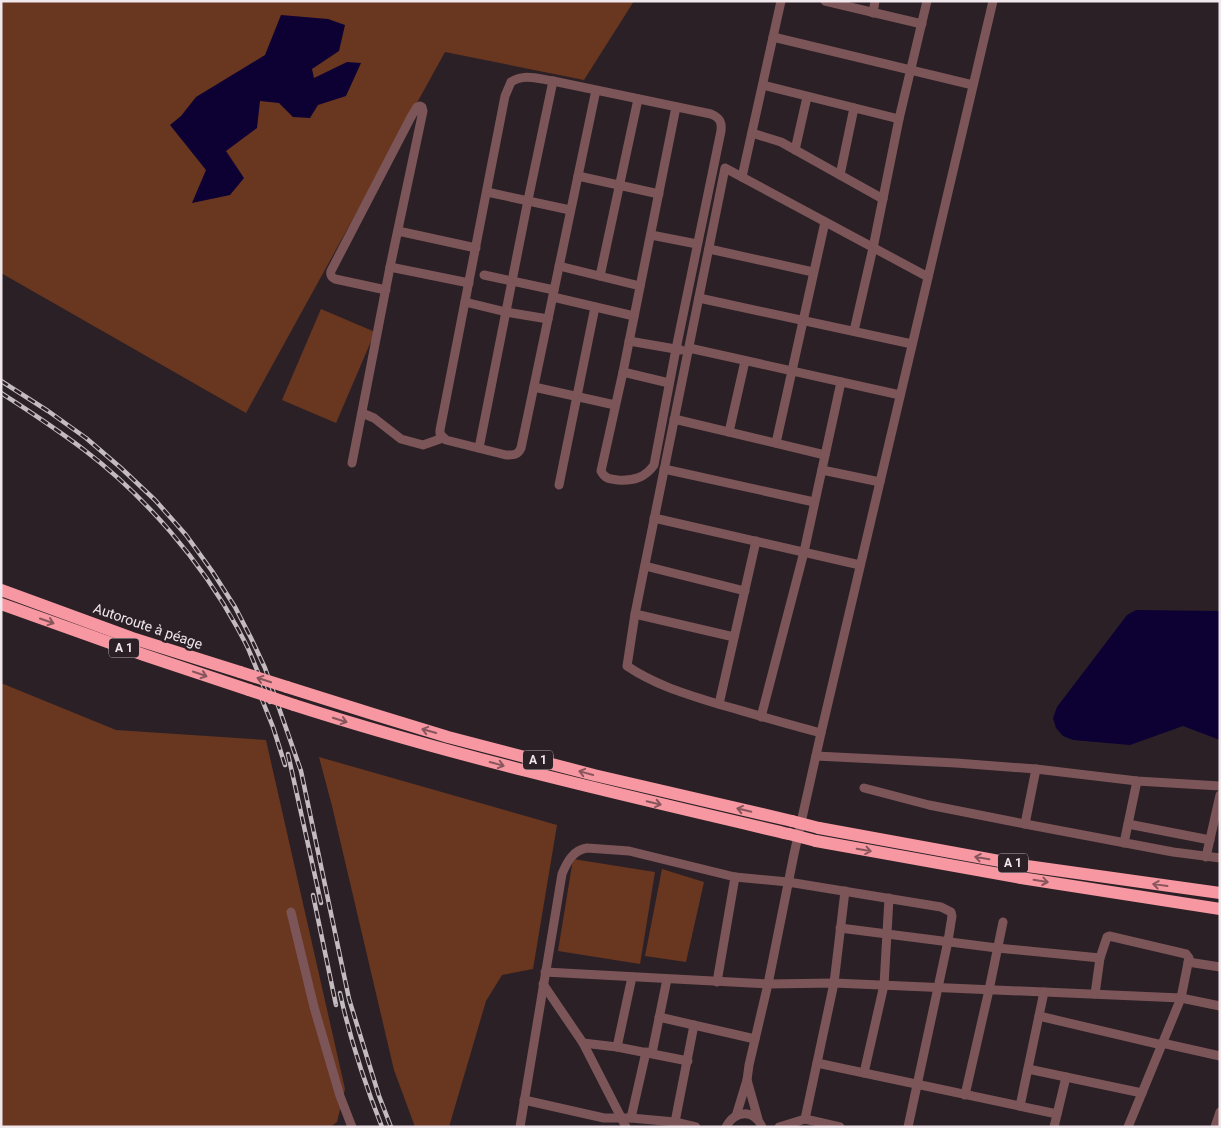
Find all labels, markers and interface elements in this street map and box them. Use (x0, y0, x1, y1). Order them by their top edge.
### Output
street label: Autoroute à péage (91, 600, 205, 652)
one-way arrow (39, 617, 54, 626)
road number: A 1 (109, 638, 139, 658)
one-way arrow (192, 670, 208, 679)
one-way arrow (256, 674, 272, 684)
one-way arrow (332, 715, 348, 725)
one-way arrow (421, 726, 437, 736)
road number: A 1 (523, 750, 553, 770)
one-way arrow (488, 759, 504, 769)
one-way arrow (578, 768, 594, 777)
one-way arrow (646, 799, 662, 808)
one-way arrow (737, 805, 753, 814)
one-way arrow (856, 845, 872, 855)
one-way arrow (975, 852, 991, 862)
road number: A 1 (998, 854, 1028, 872)
one-way arrow (1033, 877, 1049, 887)
one-way arrow (1153, 880, 1169, 890)

